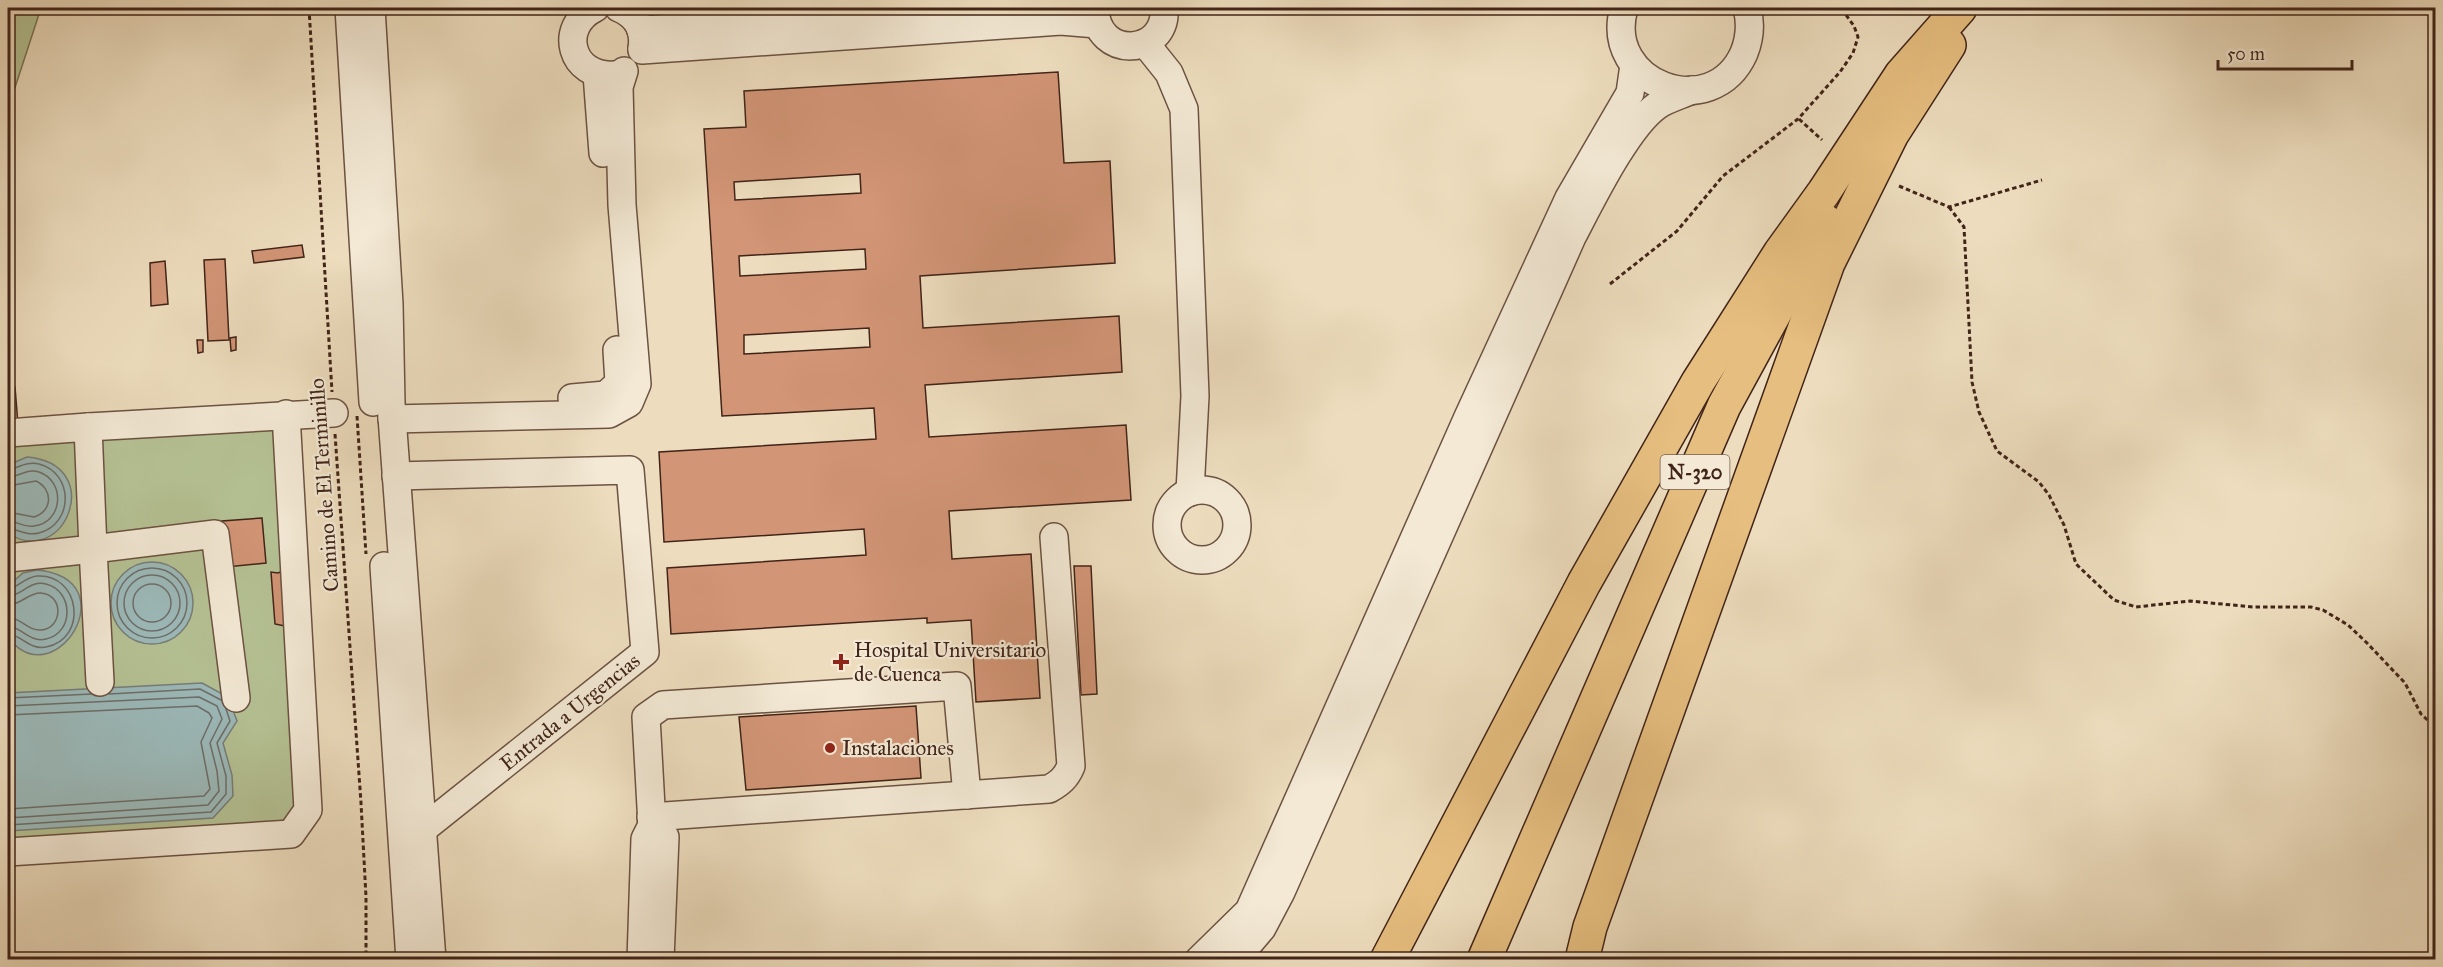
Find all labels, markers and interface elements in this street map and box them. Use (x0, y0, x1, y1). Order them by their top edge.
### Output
scale bar (2218, 33, 2352, 71)
text: 50 m (2227, 43, 2265, 65)
street label: Camino de El Terminillo (304, 377, 344, 593)
road number: N-320 (1660, 455, 1730, 489)
place label: Hospital Universitario de Cuenca (854, 637, 1047, 687)
street label: Entrada a Urgencias (495, 648, 645, 776)
marker: Hospital Universitario de Cuenca (832, 653, 850, 671)
place label: Instalaciones (842, 735, 954, 761)
marker: Instalaciones (823, 741, 837, 755)

